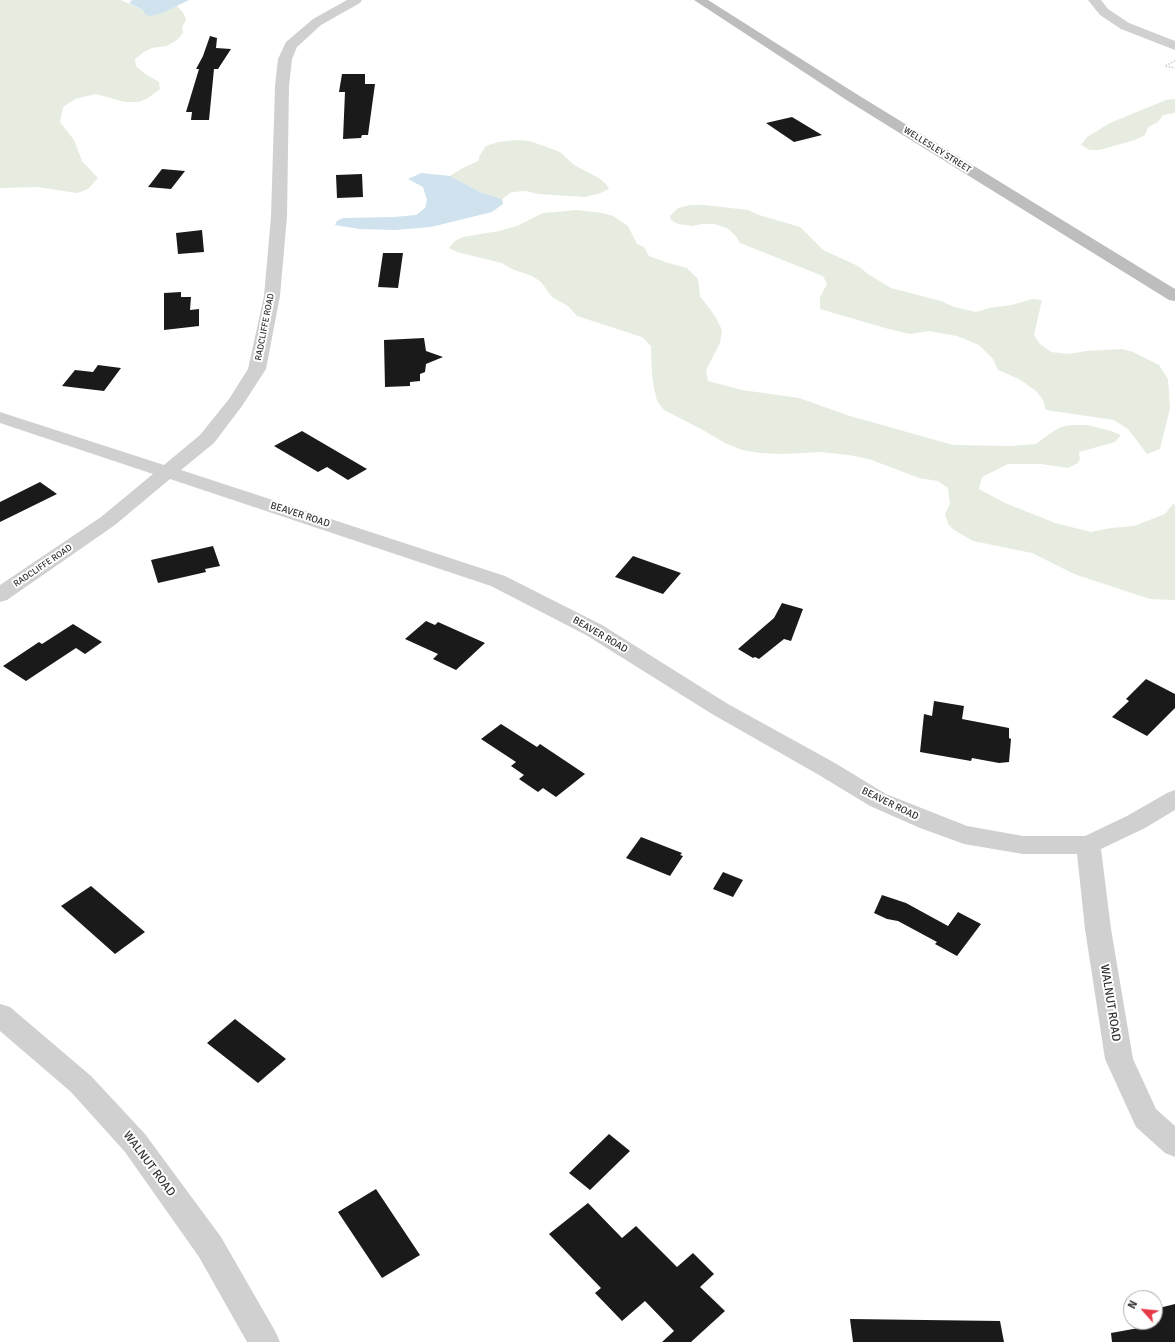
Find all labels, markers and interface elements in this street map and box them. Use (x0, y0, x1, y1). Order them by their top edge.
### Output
street label: WELLESLEY STREET (901, 125, 973, 175)
street label: RADCLIFFE ROAD (253, 292, 277, 362)
street label: BEAVER ROAD (269, 500, 331, 530)
street label: RADCLIFFE ROAD (12, 542, 74, 590)
street label: BEAVER ROAD (570, 614, 630, 656)
street label: BEAVER ROAD (860, 785, 920, 823)
street label: WALNUT ROAD (1097, 963, 1123, 1043)
street label: WALNUT ROAD (120, 1129, 178, 1199)
north arrow (1123, 1290, 1163, 1330)
text: N (1125, 1298, 1140, 1311)

